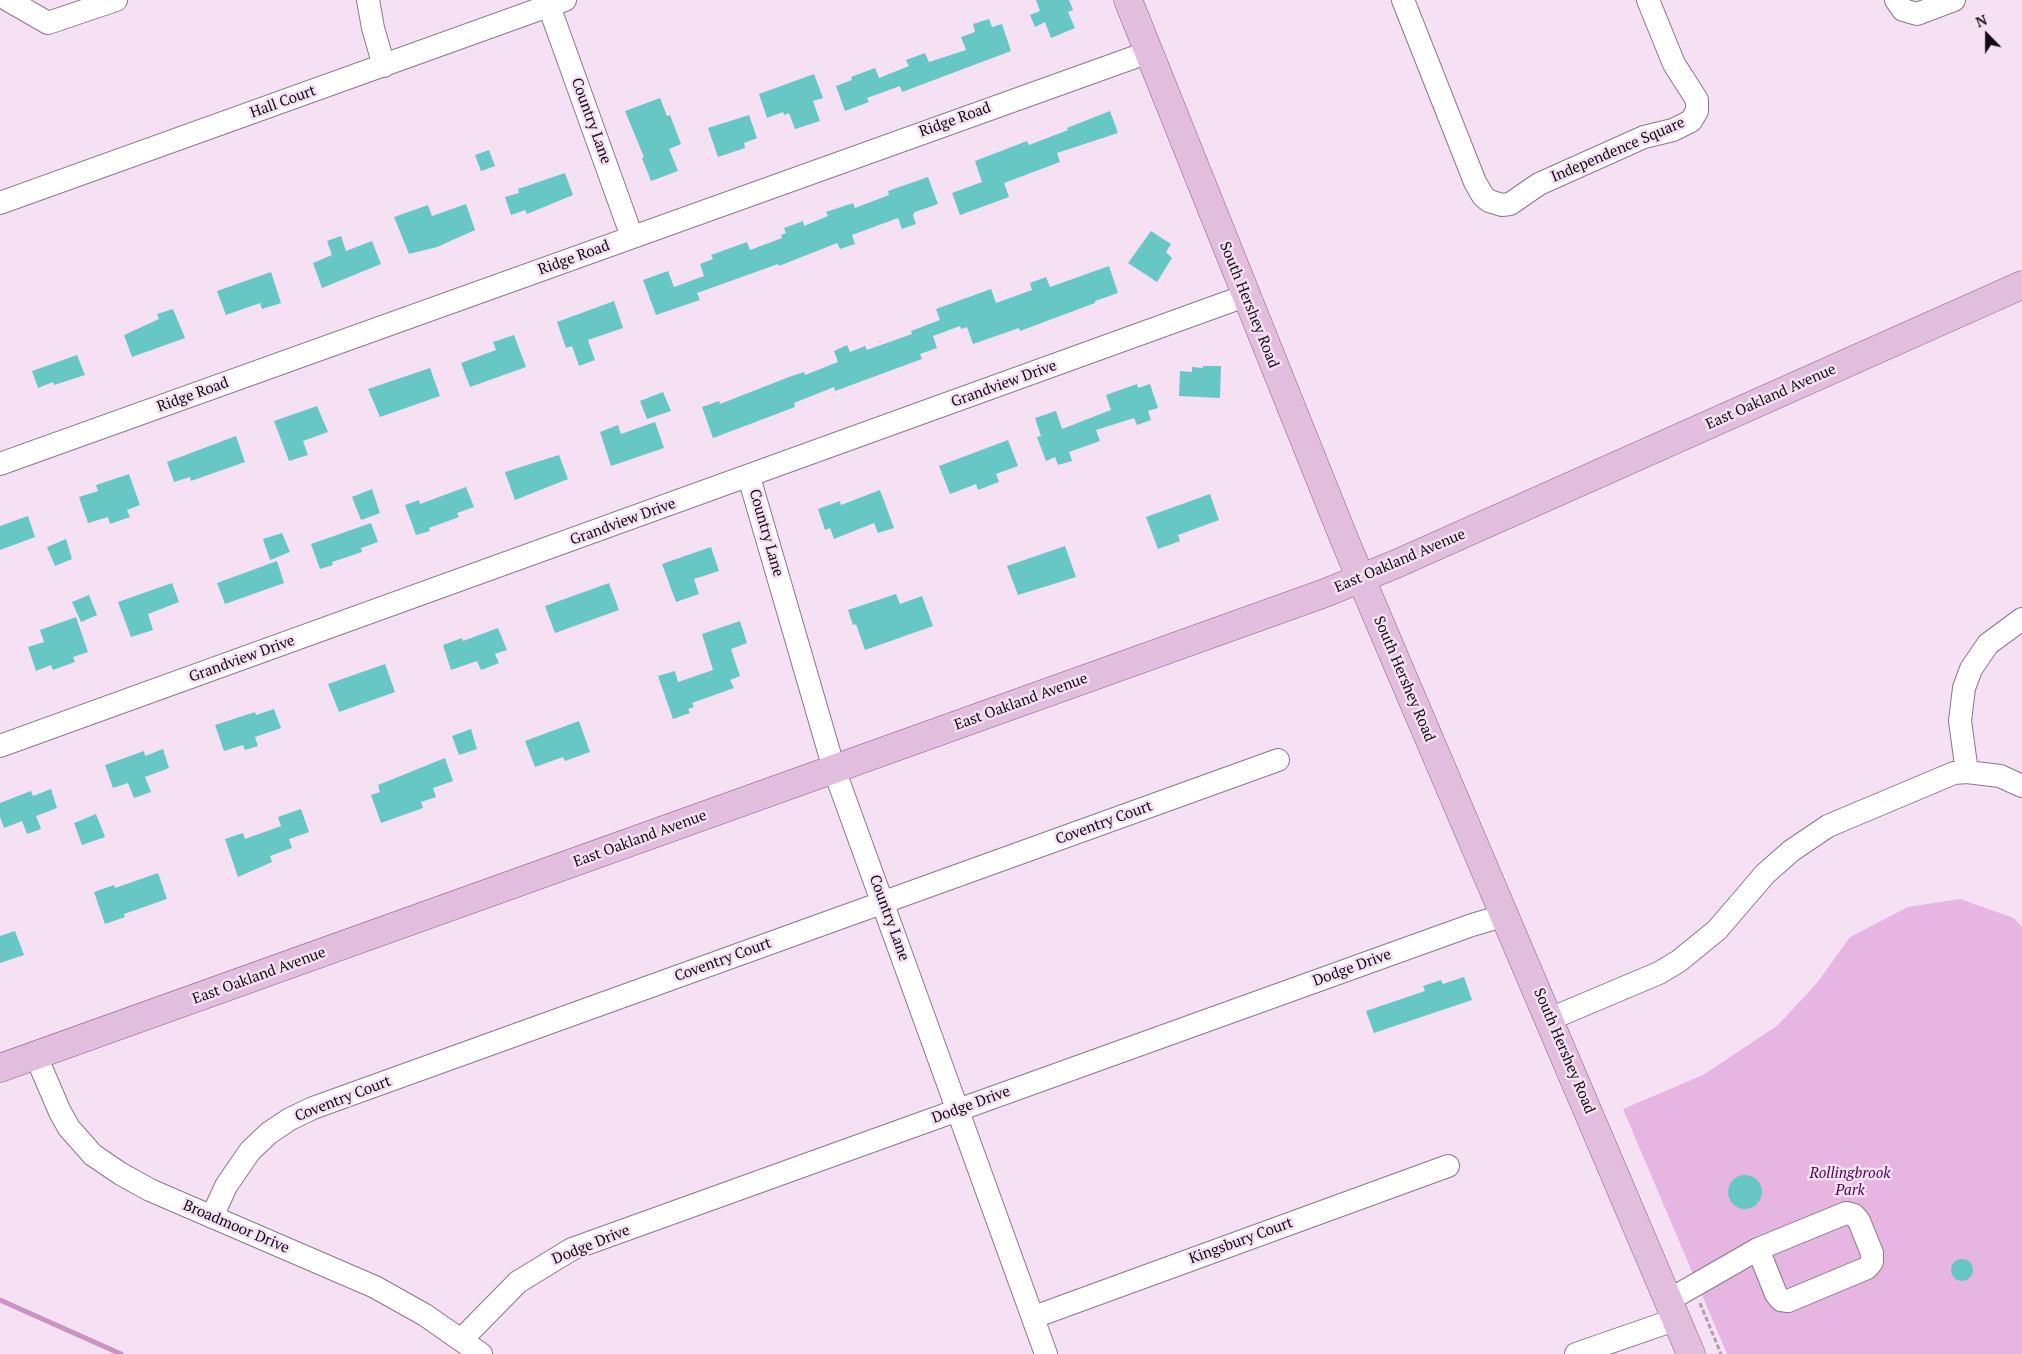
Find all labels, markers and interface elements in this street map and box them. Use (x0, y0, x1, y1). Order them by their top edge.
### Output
north arrow (1962, 10, 2012, 60)
text: N (1973, 10, 1990, 31)
street label: Country Lane (567, 76, 615, 166)
street label: Hall Court (248, 82, 318, 122)
street label: Ridge Road (917, 99, 993, 141)
street label: Independence Square (1548, 114, 1688, 186)
street label: Ridge Road (536, 237, 612, 279)
street label: South Hershey Road (1215, 239, 1283, 371)
street label: Grandview Drive (949, 357, 1059, 411)
street label: East Oakland Avenue (1703, 360, 1839, 434)
street label: Ridge Road (155, 374, 231, 416)
street label: Country Lane (745, 487, 787, 579)
street label: Grandview Drive (568, 495, 678, 549)
street label: East Oakland Avenue (1332, 525, 1468, 597)
street label: South Hershey Road (1369, 614, 1439, 744)
street label: Grandview Drive (187, 632, 297, 686)
street label: East Oakland Avenue (952, 670, 1090, 734)
street label: Coventry Court (1053, 797, 1155, 849)
street label: East Oakland Avenue (571, 807, 709, 871)
street label: Country Lane (865, 873, 913, 963)
street label: Coventry Court (672, 934, 774, 986)
street label: East Oakland Avenue (190, 944, 328, 1008)
street label: Dodge Drive (1310, 946, 1394, 990)
street label: South Hershey Road (1529, 986, 1599, 1116)
street label: Coventry Court (292, 1072, 394, 1126)
street label: Dodge Drive (929, 1083, 1013, 1127)
park label: Rollingbrook Park (1809, 1165, 1891, 1200)
street label: Broadmoor Drive (180, 1196, 292, 1258)
street label: Kingsbury Court (1187, 1214, 1295, 1268)
street label: Dodge Drive (550, 1221, 632, 1269)

